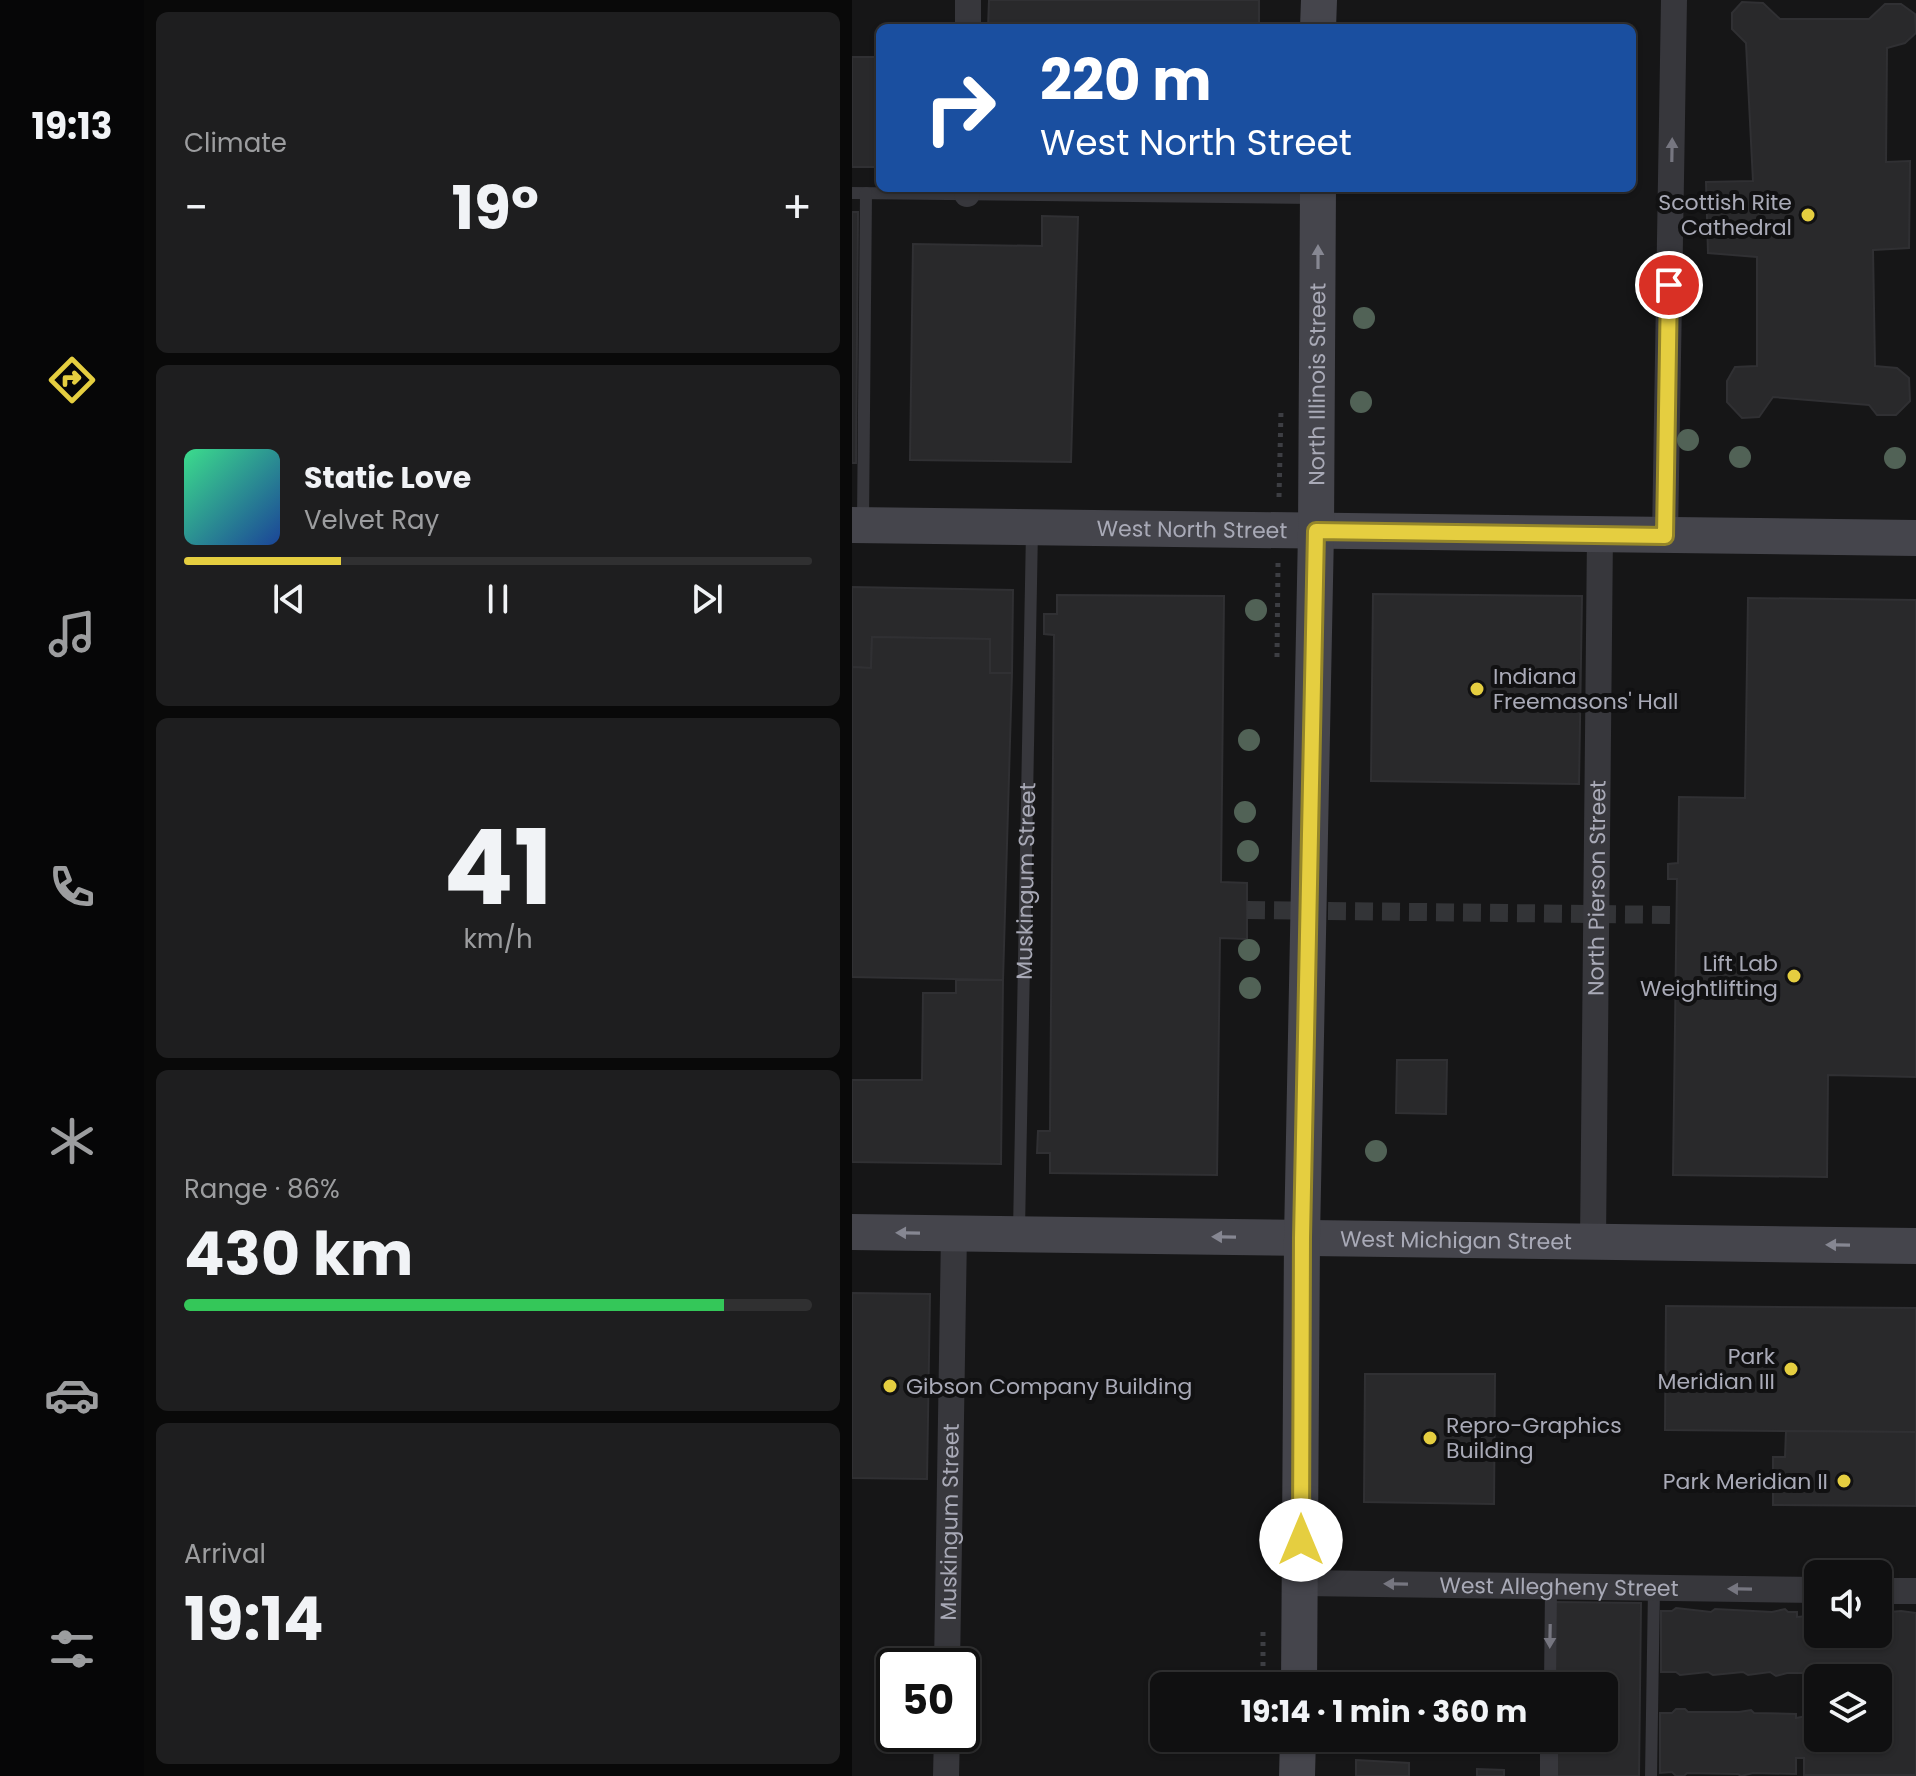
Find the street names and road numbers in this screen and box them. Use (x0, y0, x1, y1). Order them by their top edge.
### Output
street label: North Illinois Street (1301, 283, 1333, 486)
street label: West North Street (1096, 512, 1288, 546)
street label: North Pierson Street (1580, 780, 1613, 996)
street label: Muskingum Street (1008, 782, 1043, 980)
street label: West Michigan Street (1340, 1223, 1572, 1257)
street label: Muskingum Street (932, 1423, 966, 1621)
street label: West Allegheny Street (1439, 1569, 1679, 1604)

